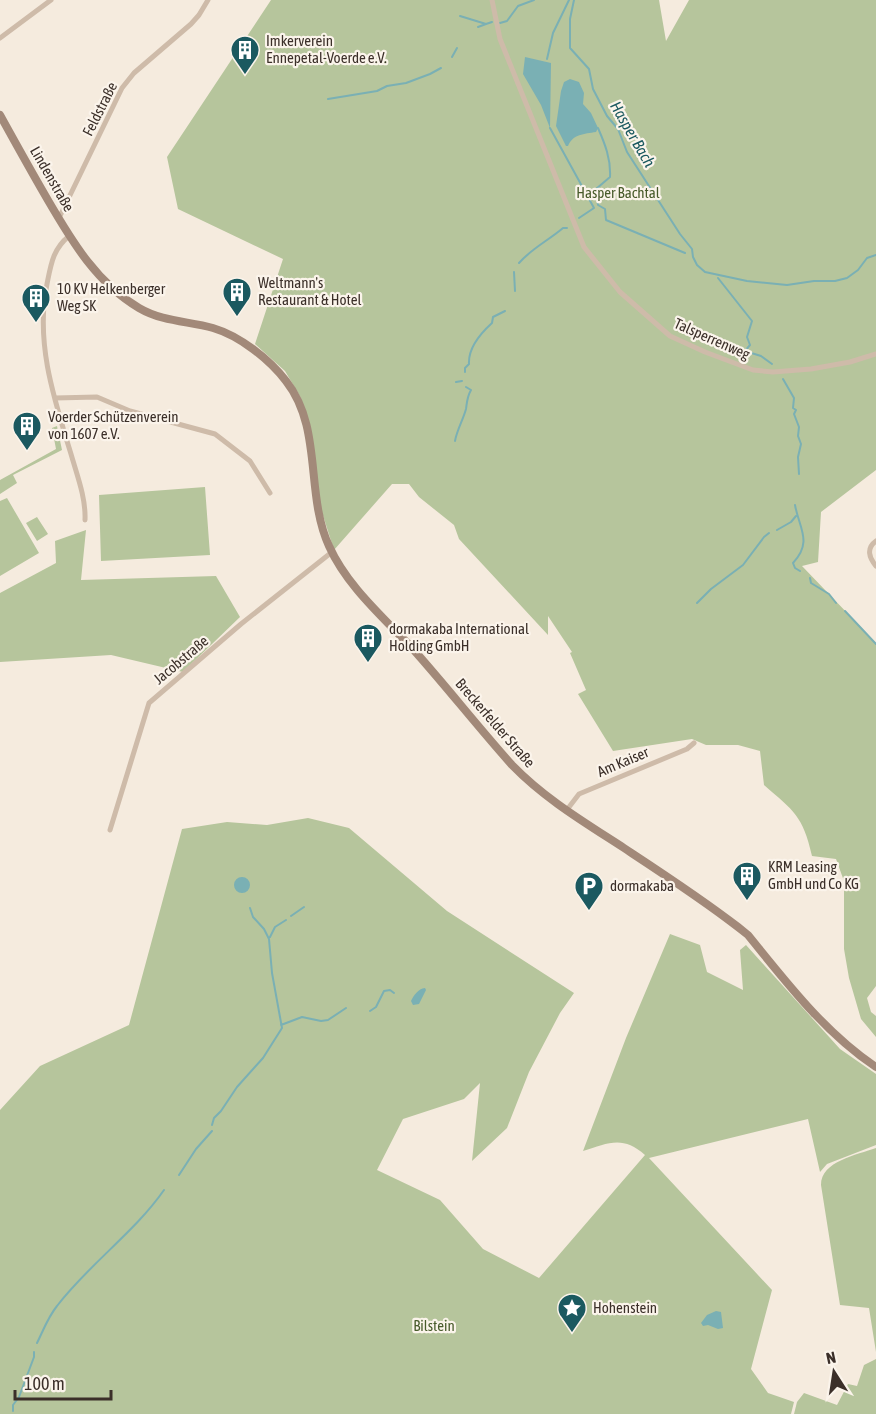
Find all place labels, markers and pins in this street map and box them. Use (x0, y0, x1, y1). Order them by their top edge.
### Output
place label: Imkerverein Ennepetal-Voerde e.V. (266, 32, 387, 66)
building icon: Imkerverein Ennepetal-Voerde e.V. (229, 34, 261, 76)
place label: Weltmann's Restaurant & Hotel (258, 274, 361, 308)
building icon: Weltmann's Restaurant & Hotel (221, 276, 253, 318)
place label: 10 KV Helkenberger Weg SK (57, 280, 166, 314)
building icon: 10 KV Helkenberger Weg SK (20, 282, 52, 324)
place label: Voerder Schützenverein von 1607 e.V. (48, 408, 178, 442)
building icon: Voerder Schützenverein von 1607 e.V. (11, 410, 43, 452)
place label: dormakaba International Holding GmbH (389, 620, 529, 654)
building icon: dormakaba International Holding GmbH (352, 622, 384, 664)
place label: KRM Leasing GmbH und Co KG (768, 858, 859, 892)
building icon: KRM Leasing GmbH und Co KG (731, 860, 763, 902)
parking icon: dormakaba (573, 870, 605, 912)
place label: dormakaba (610, 877, 674, 894)
place icon: Hohenstein (556, 1292, 588, 1334)
place label: Hohenstein (593, 1299, 657, 1316)

